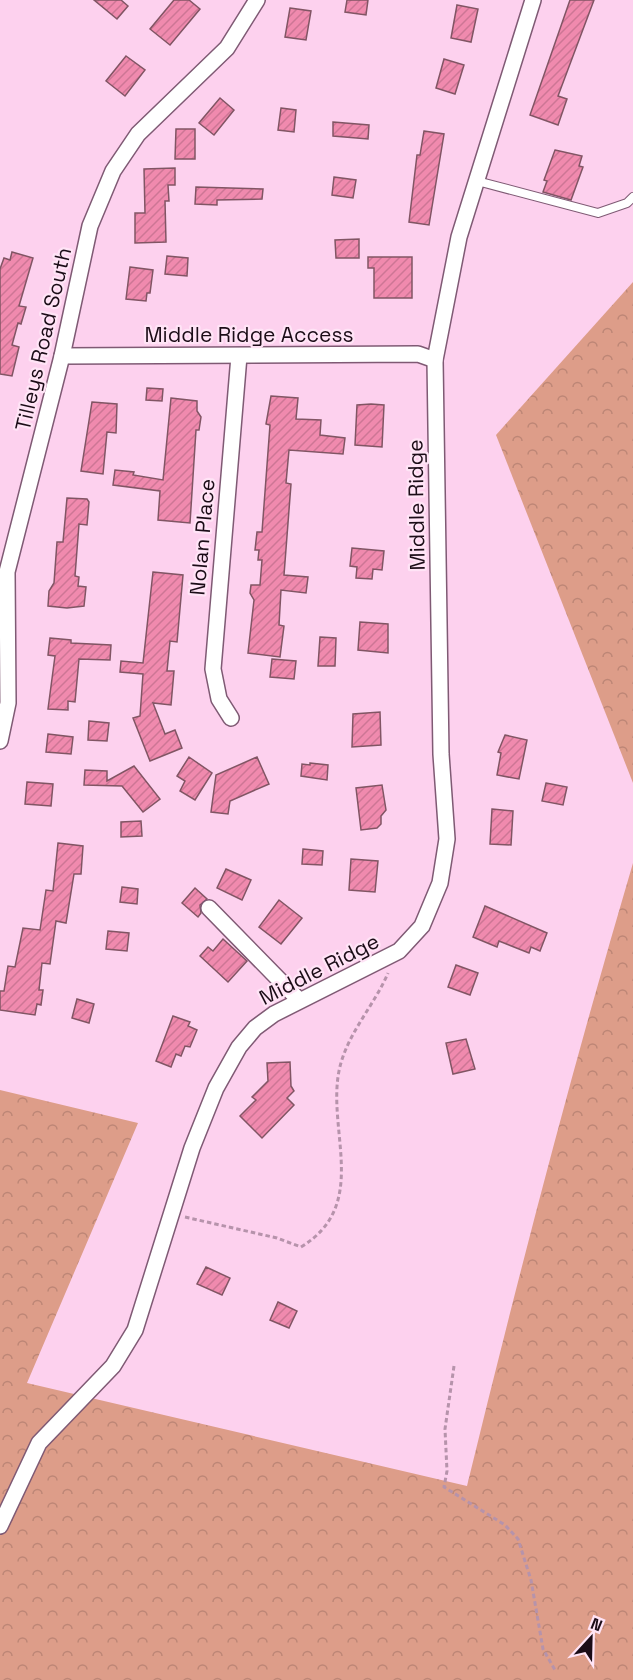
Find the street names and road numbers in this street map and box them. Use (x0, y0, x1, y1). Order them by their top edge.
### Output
street label: Tilleys Road South (9, 245, 77, 433)
street label: Middle Ridge Access (144, 321, 354, 348)
street label: Middle Ridge (401, 439, 431, 571)
street label: Nolan Place (183, 478, 221, 596)
street label: Middle Ridge (254, 927, 384, 1011)

